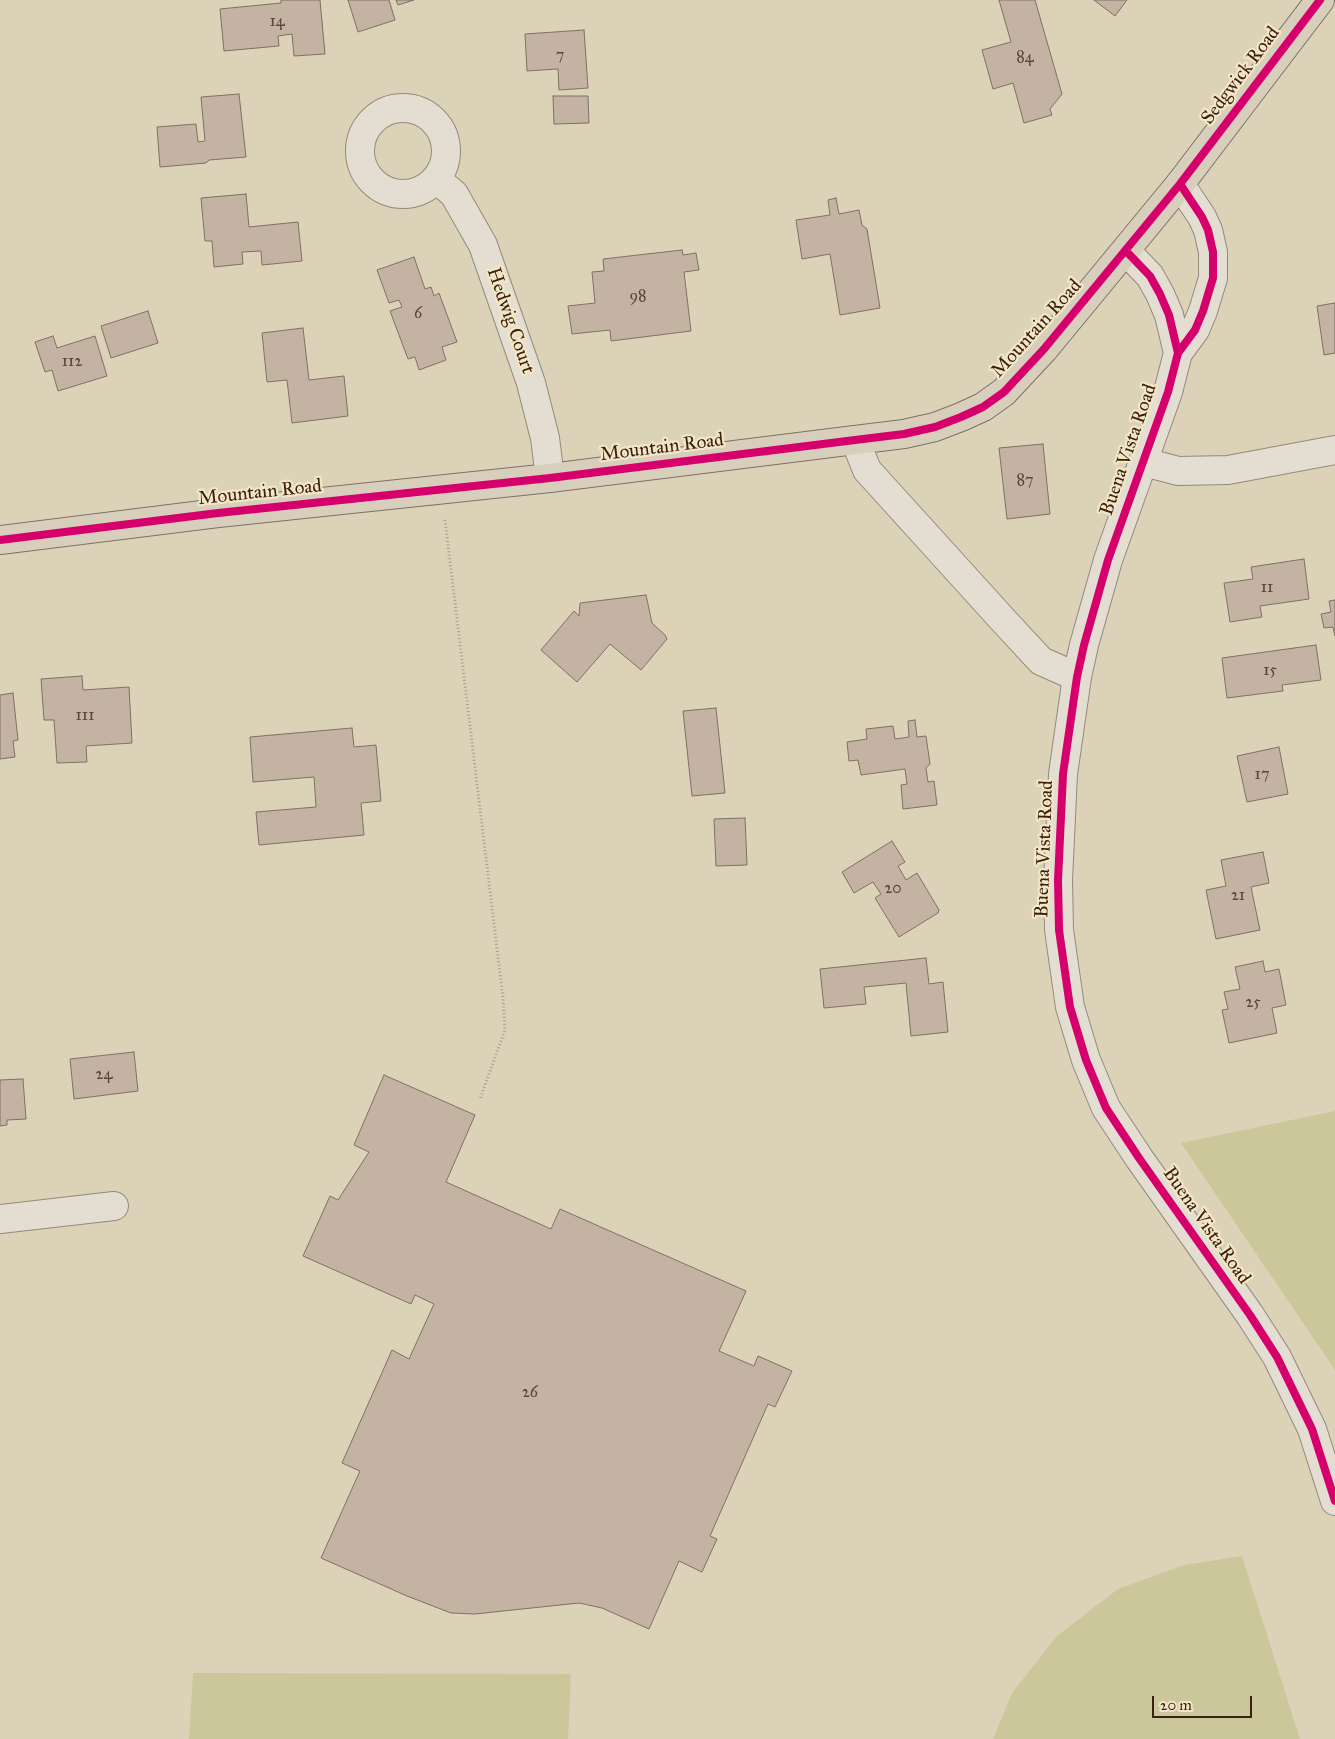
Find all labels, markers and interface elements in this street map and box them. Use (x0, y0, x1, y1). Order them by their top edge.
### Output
house number: 14 (269, 12, 285, 32)
street label: Sedgwick Road (1197, 23, 1285, 129)
house number: 7 (556, 46, 564, 66)
house number: 84 (1016, 48, 1034, 68)
street label: Hedwig Court (481, 265, 539, 377)
street label: Mountain Road (987, 275, 1087, 383)
house number: 98 (629, 287, 647, 307)
house number: 6 (414, 304, 422, 324)
house number: 112 (62, 352, 82, 372)
street label: Buena Vista Road (1096, 381, 1162, 519)
street label: Mountain Road (599, 429, 725, 467)
house number: 87 (1016, 471, 1034, 491)
street label: Mountain Road (197, 475, 323, 511)
house number: 11 (1261, 578, 1273, 598)
house number: 15 (1263, 661, 1277, 681)
house number: 111 (76, 706, 94, 726)
house number: 17 (1255, 765, 1269, 785)
street label: Buena Vista Road (1031, 780, 1059, 918)
house number: 20 (884, 879, 902, 899)
house number: 21 (1231, 886, 1245, 906)
house number: 25 (1245, 993, 1261, 1013)
house number: 24 (96, 1065, 112, 1085)
street label: Buena Vista Road (1157, 1163, 1255, 1289)
house number: 26 (522, 1383, 538, 1403)
scale bar (1155, 1686, 1255, 1718)
text: 20 m (1160, 1696, 1192, 1714)

